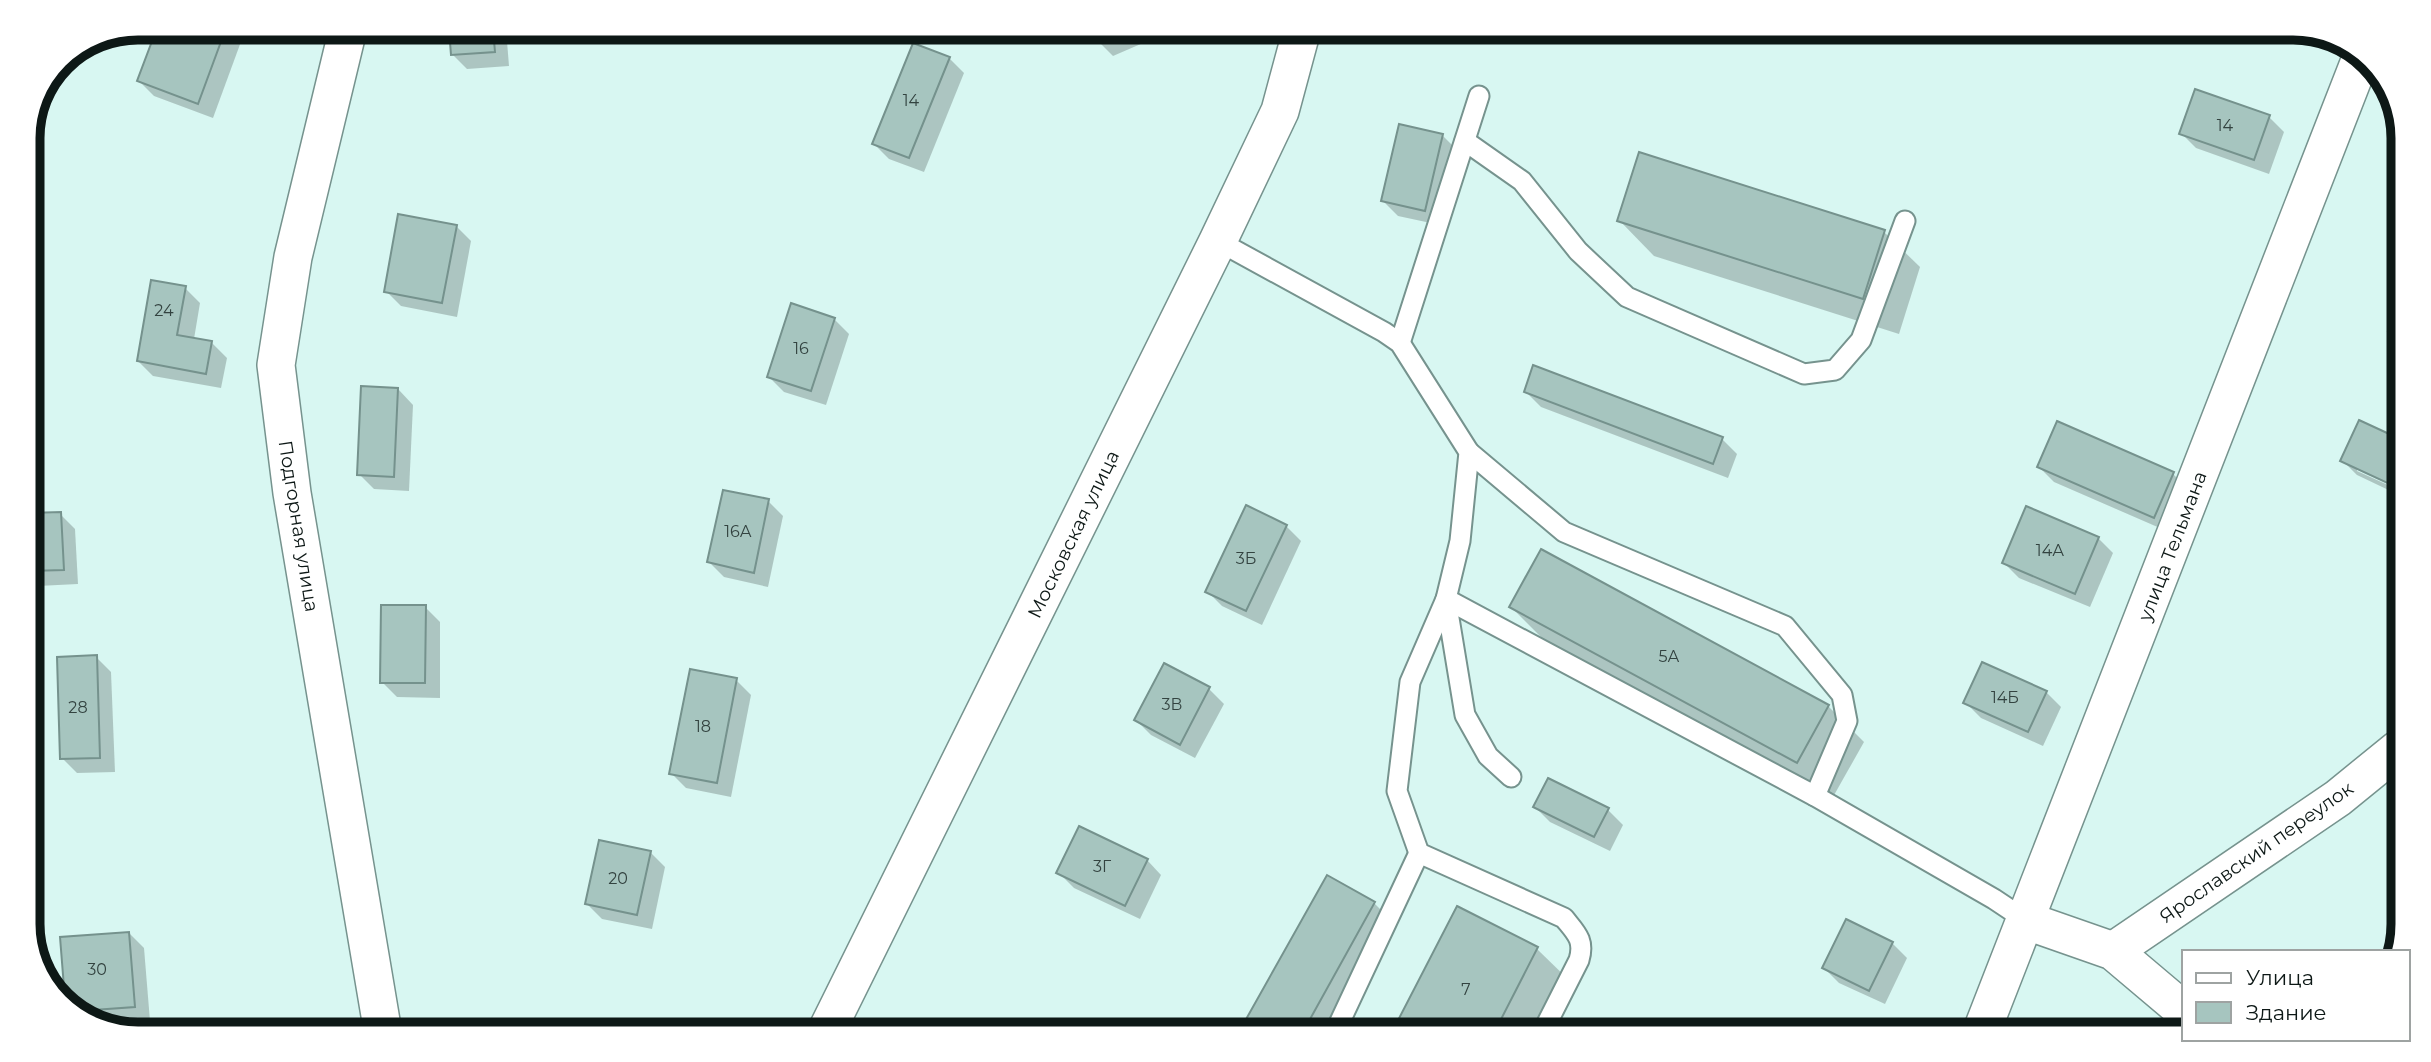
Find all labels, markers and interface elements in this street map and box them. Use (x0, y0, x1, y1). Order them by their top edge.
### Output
house number: 14 (903, 91, 920, 110)
house number: 14 (2217, 116, 2234, 135)
house number: 24 (154, 301, 174, 320)
house number: 16 (793, 339, 809, 358)
street label: Подгорная улица (274, 439, 323, 614)
street label: Московская улица (1023, 447, 1124, 622)
street label: улица Тельмана (2133, 468, 2212, 625)
house number: 16А (724, 522, 752, 541)
house number: 14А (2036, 541, 2064, 560)
house number: 3Б (1236, 549, 1256, 568)
house number: 5А (1659, 647, 1680, 666)
house number: 14Б (1991, 688, 2019, 707)
house number: 3В (1161, 695, 1183, 714)
house number: 28 (68, 698, 88, 717)
house number: 18 (695, 717, 711, 736)
street label: Ярославский переулок (2155, 777, 2358, 928)
house number: 3Г (1093, 857, 1112, 876)
house number: 20 (608, 869, 628, 888)
legend (2182, 950, 2410, 1041)
house number: 30 (87, 960, 107, 979)
text: Улица (2246, 965, 2314, 990)
house number: 7 (1461, 980, 1471, 999)
text: Здание (2246, 1000, 2327, 1025)

